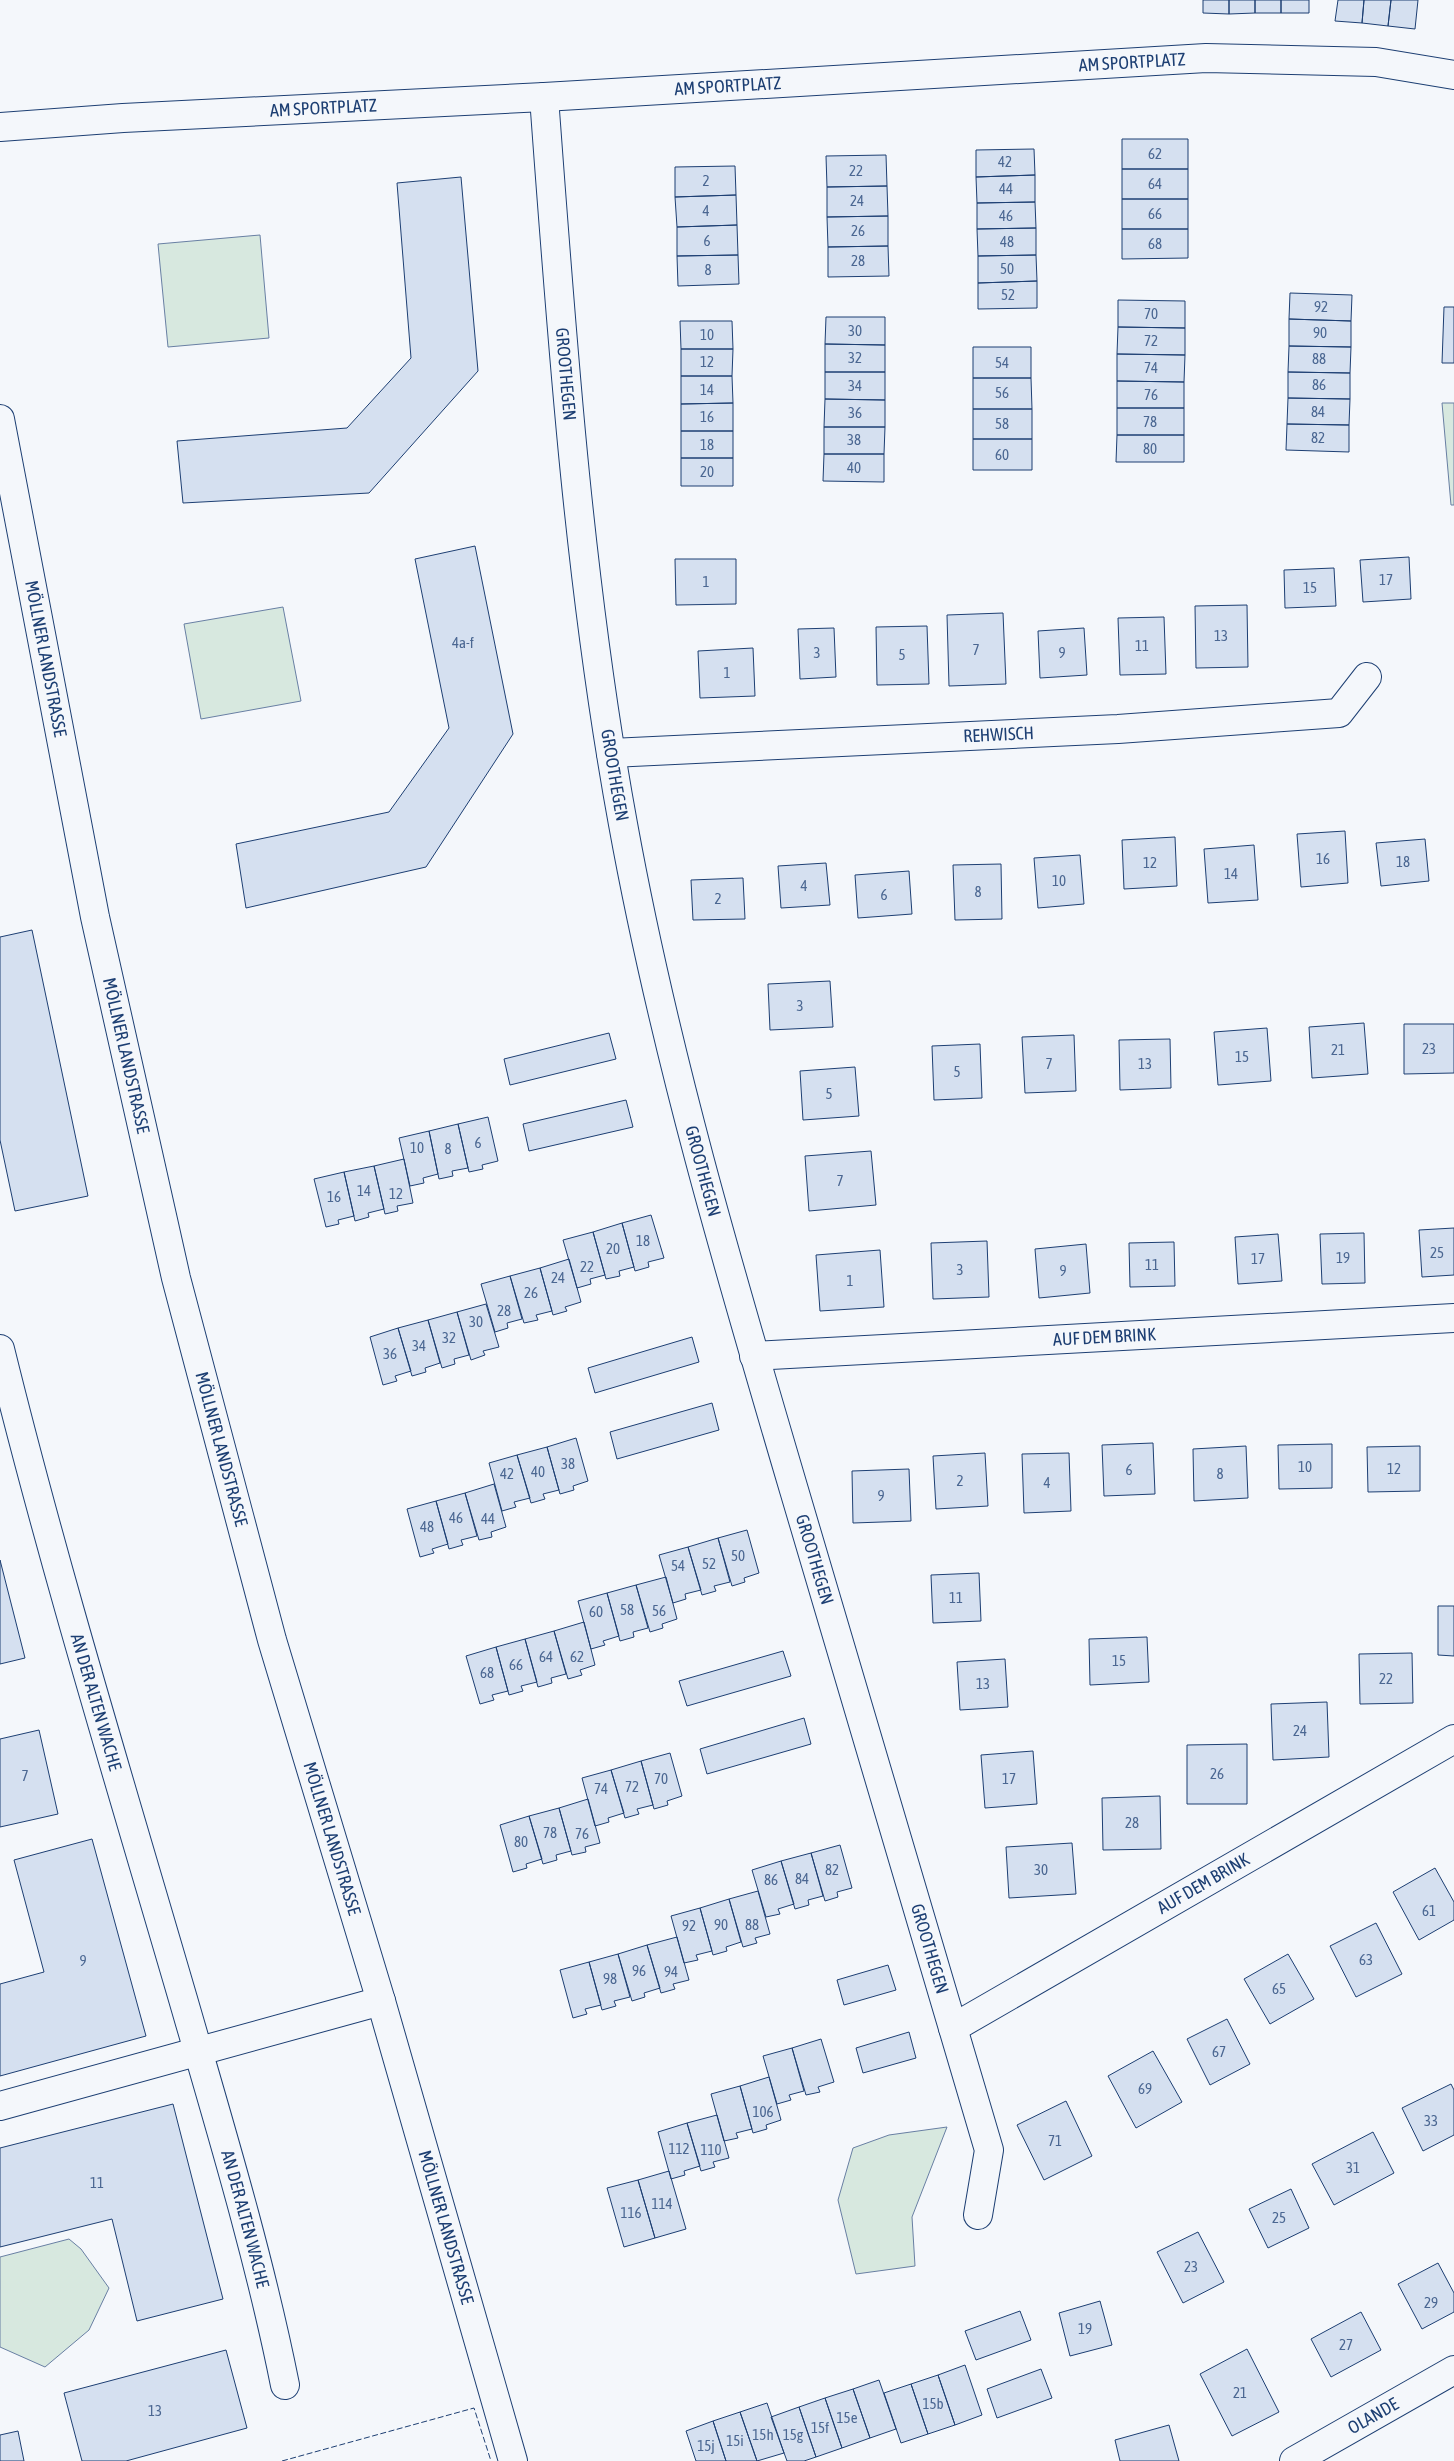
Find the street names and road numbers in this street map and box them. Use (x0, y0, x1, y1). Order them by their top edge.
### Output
street label: AM SPORTPLATZ (1078, 48, 1186, 75)
street label: AM SPORTPLATZ (674, 72, 782, 99)
street label: AM SPORTPLATZ (269, 94, 377, 121)
street label: GROOTHEGEN (552, 327, 581, 421)
street label: MÖLLNER LANDSTRASSE (21, 579, 71, 739)
street label: REHWISCH (963, 722, 1034, 746)
street label: GROOTHEGEN (597, 728, 633, 823)
street label: MÖLLNER LANDSTRASSE (99, 976, 154, 1136)
street label: GROOTHEGEN (681, 1124, 726, 1219)
street label: AUF DEM BRINK (1052, 1323, 1157, 1350)
street label: MÖLLNER LANDSTRASSE (191, 1370, 252, 1529)
street label: GROOTHEGEN (792, 1512, 838, 1607)
street label: AN DER ALTEN WACHE (67, 1631, 126, 1773)
street label: MÖLLNER LANDSTRASSE (299, 1759, 366, 1918)
street label: AUF DEM BRINK (1153, 1848, 1253, 1918)
street label: GROOTHEGEN (907, 1901, 953, 1996)
street label: AN DER ALTEN WACHE (217, 2148, 274, 2290)
street label: MÖLLNER LANDSTRASSE (414, 2148, 479, 2307)
street label: OLANDE (1344, 2393, 1402, 2438)

